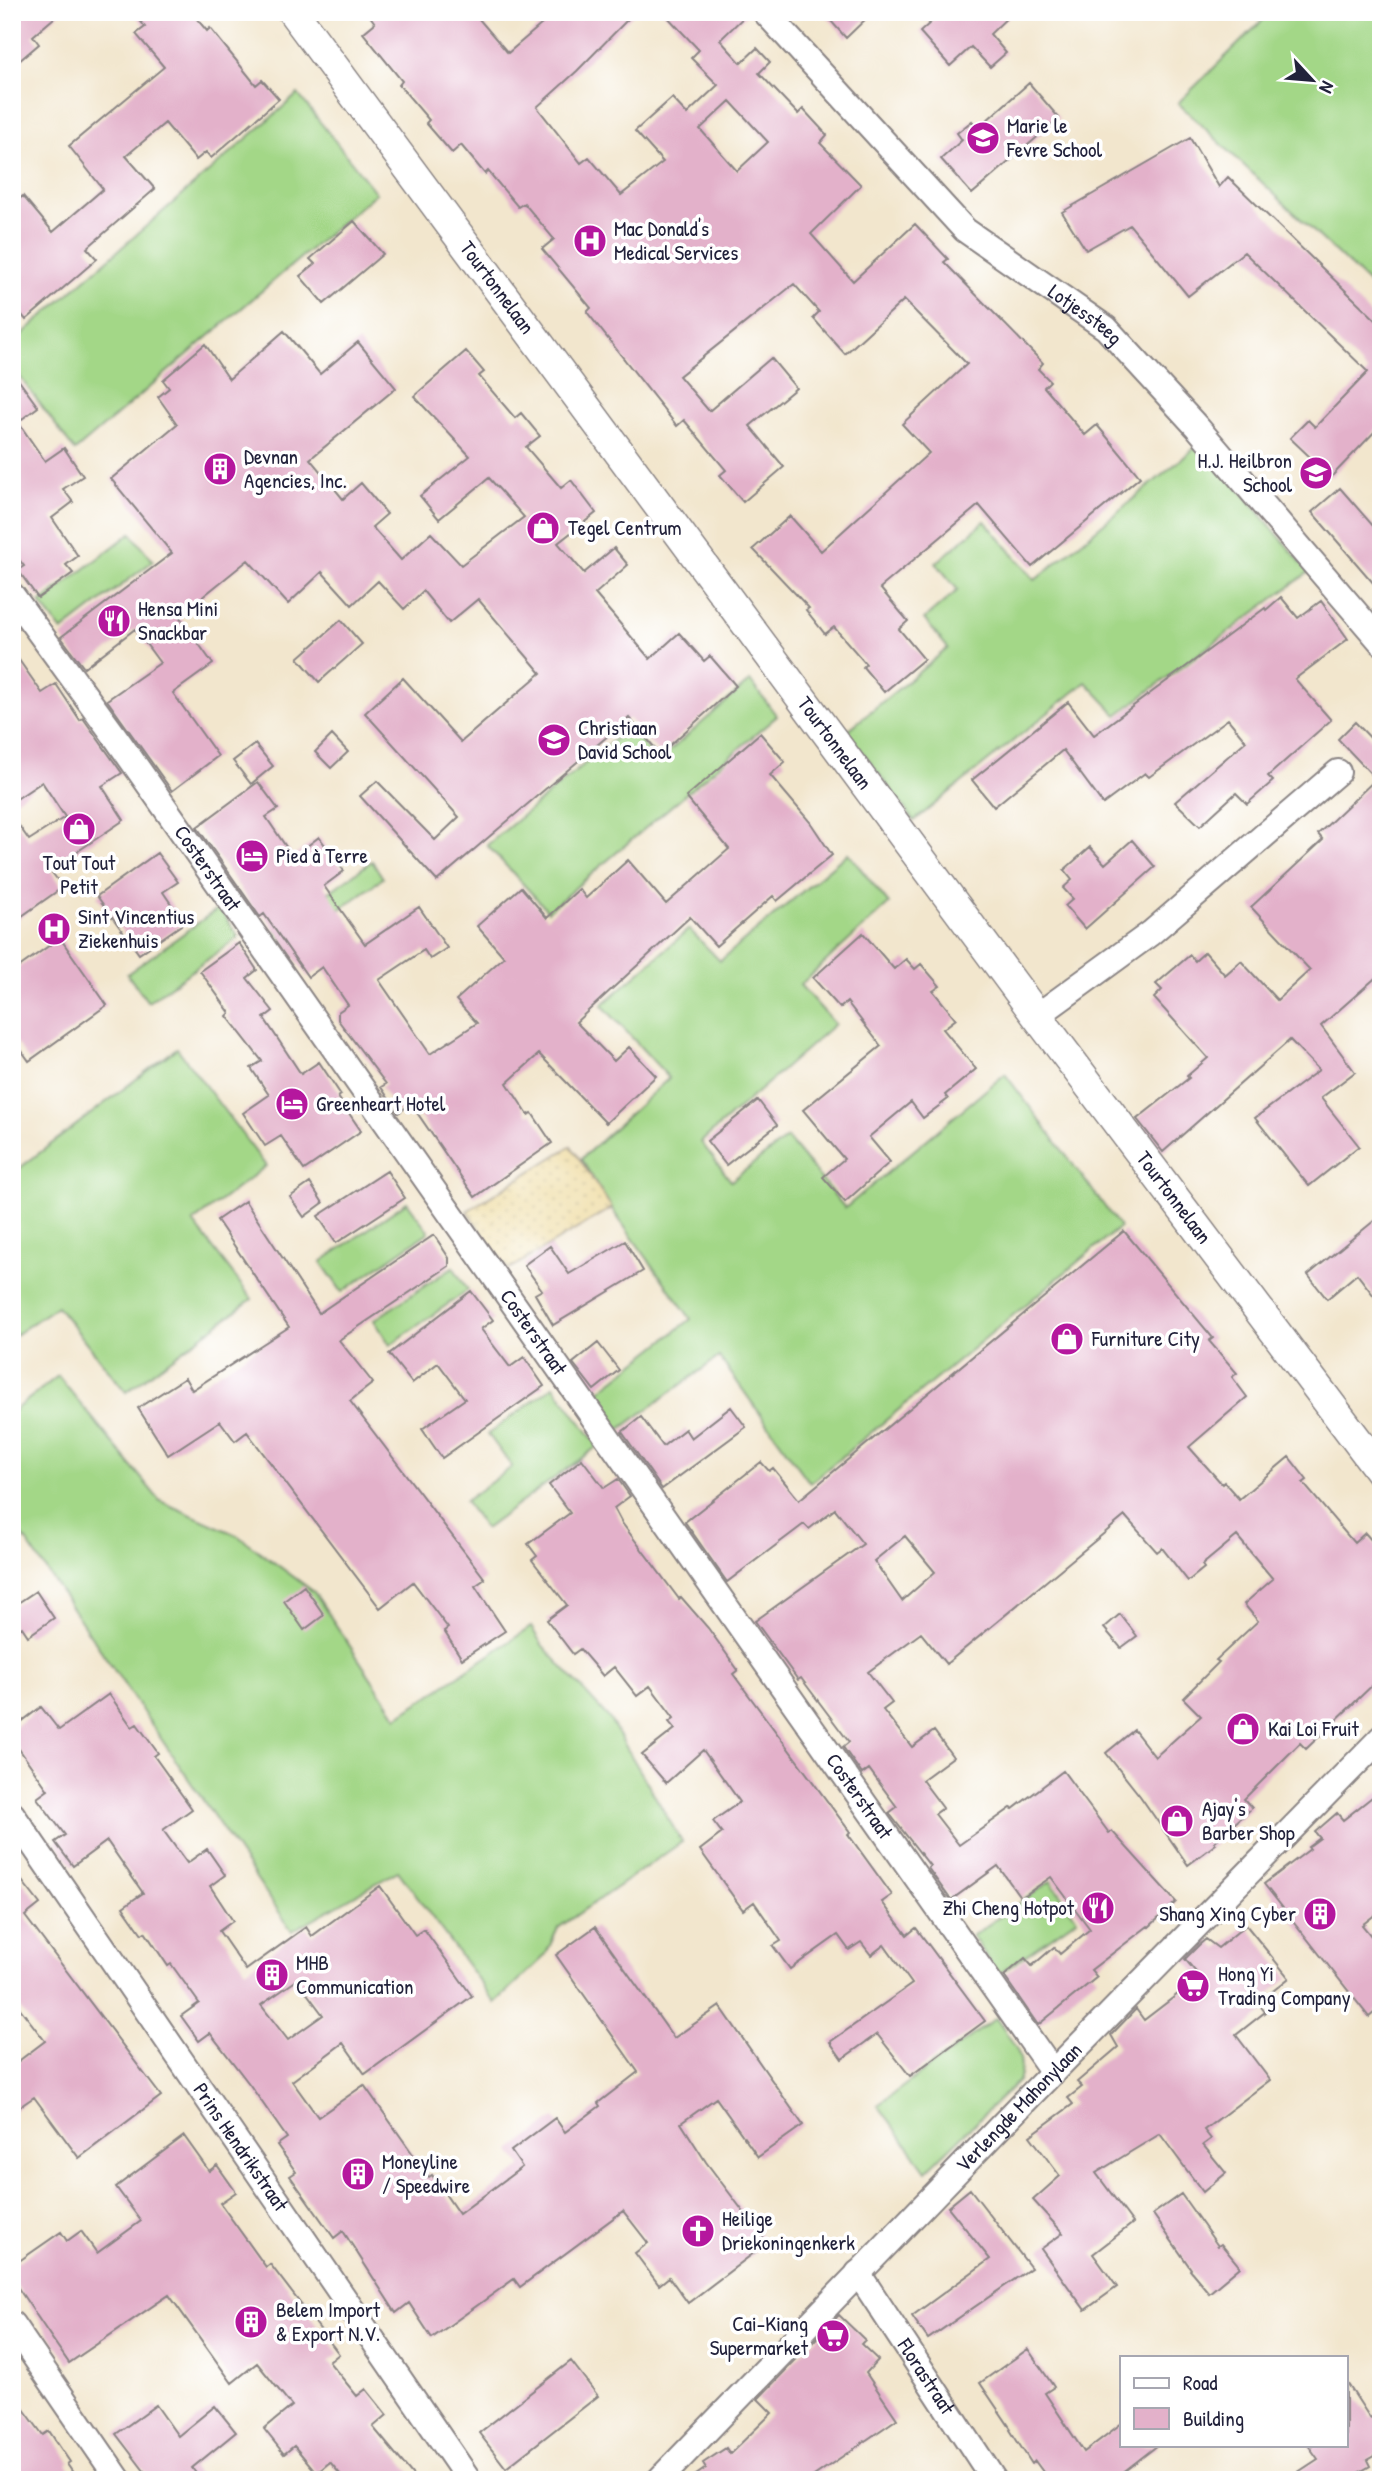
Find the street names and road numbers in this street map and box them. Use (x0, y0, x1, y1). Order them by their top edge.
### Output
street label: Tourtonnelaan (453, 235, 542, 340)
street label: Lotjessteeg (1042, 277, 1130, 351)
street label: Tourtonnelaan (791, 690, 879, 795)
street label: Costerstraat (168, 819, 249, 917)
street label: Tourtonnelaan (1130, 1145, 1219, 1250)
street label: Costerstraat (494, 1283, 575, 1381)
street label: Costerstraat (819, 1747, 900, 1845)
street label: Verlengde Mahonylaan (949, 2036, 1088, 2178)
street label: Prins Hendrikstraat (187, 2077, 296, 2217)
street label: Florastraat (890, 2332, 962, 2421)

